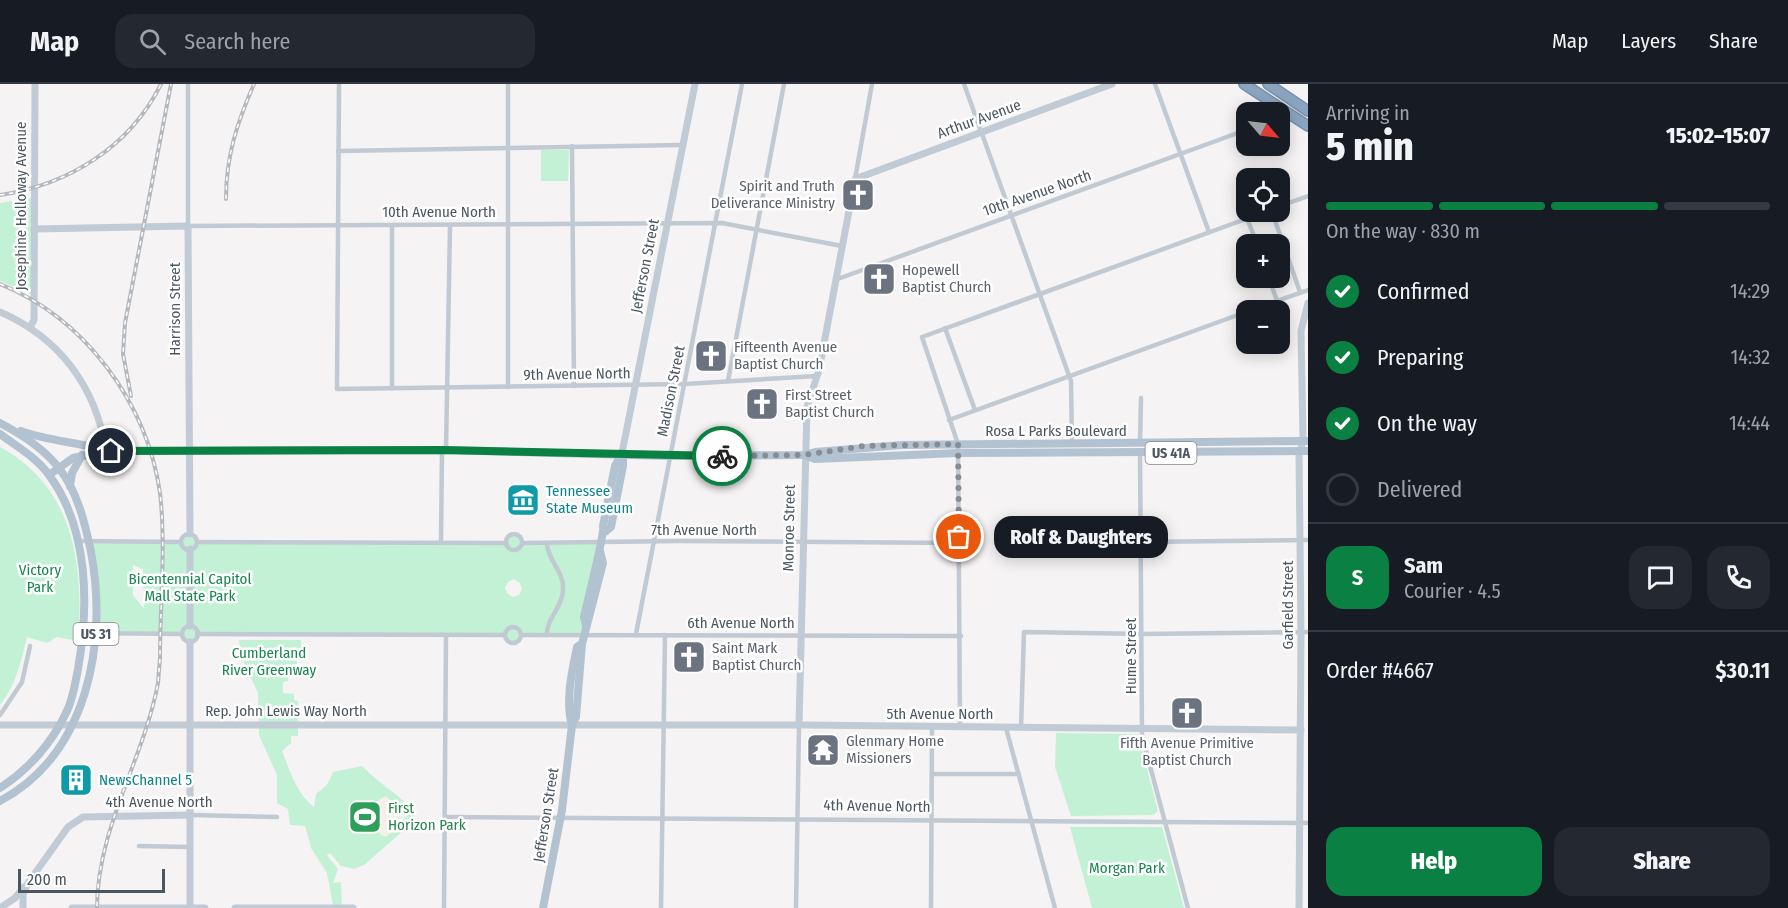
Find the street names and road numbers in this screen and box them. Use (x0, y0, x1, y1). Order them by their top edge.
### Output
street label: Arthur Avenue (935, 96, 1023, 142)
street label: Josephine Holloway Avenue (12, 121, 30, 291)
street label: 10th Avenue North (980, 166, 1094, 220)
street label: 10th Avenue North (382, 203, 496, 221)
street label: Jefferson Street (627, 217, 663, 315)
street label: Harrison Street (166, 262, 184, 356)
street label: Madison Street (653, 344, 689, 438)
street label: 9th Avenue North (523, 364, 631, 384)
street label: Rosa L Parks Boulevard (985, 422, 1127, 440)
road number: US 41A (1146, 442, 1196, 464)
street label: Monroe Street (779, 484, 799, 572)
street label: 7th Avenue North (651, 521, 757, 539)
street label: Garfield Street (1279, 561, 1297, 649)
street label: 6th Avenue North (687, 614, 795, 632)
street label: Hume Street (1122, 618, 1140, 694)
road number: US 31 (74, 623, 118, 645)
street label: Rep. John Lewis Way North (205, 702, 367, 720)
street label: 5th Avenue North (887, 705, 993, 723)
street label: Jefferson Street (530, 766, 562, 864)
street label: 4th Avenue North (105, 793, 213, 811)
street label: 4th Avenue North (823, 796, 931, 816)

